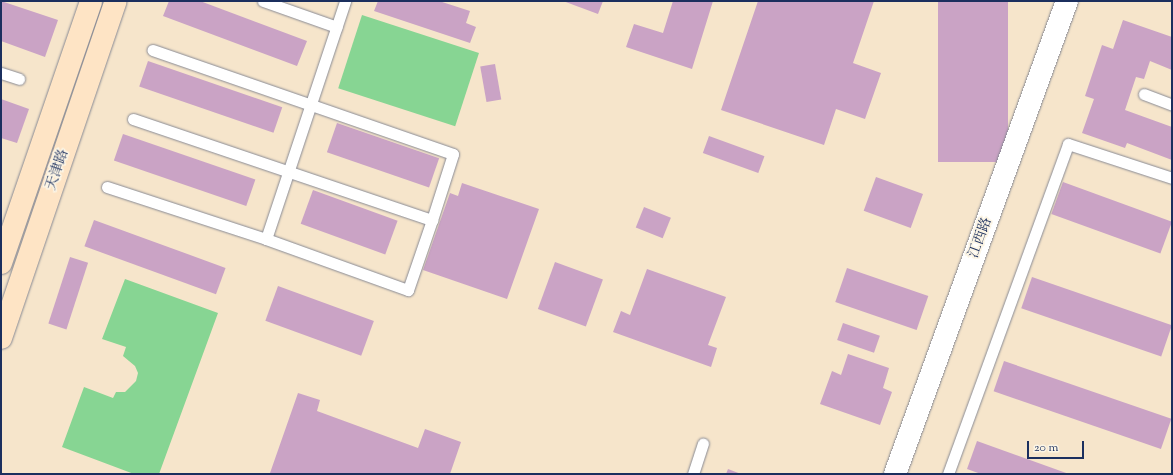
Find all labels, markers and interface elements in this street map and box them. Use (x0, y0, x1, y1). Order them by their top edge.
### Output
street label: 天津路 (43, 147, 73, 193)
street label: 江西路 (966, 215, 996, 261)
scale bar (1029, 433, 1086, 459)
text: 20 m (1034, 439, 1058, 457)

